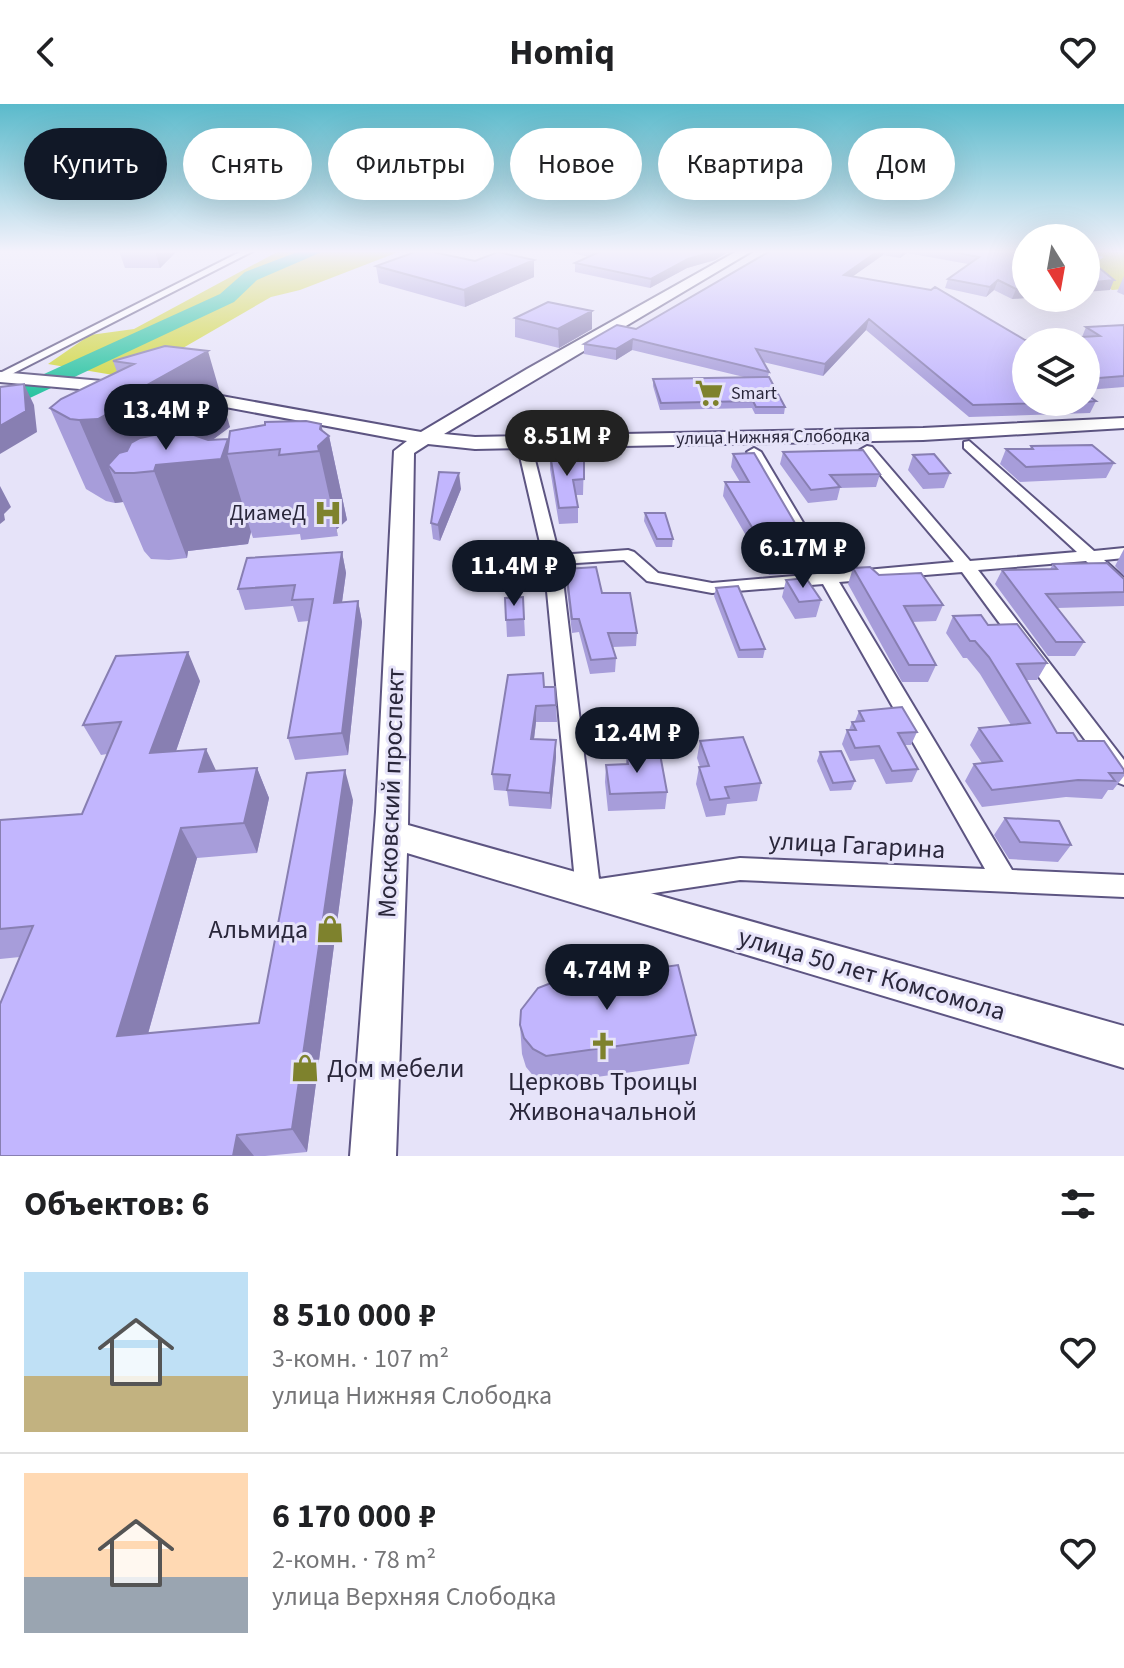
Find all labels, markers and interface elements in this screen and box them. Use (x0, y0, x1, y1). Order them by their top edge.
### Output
text: Homiq (509, 27, 615, 78)
icon: back (24, 30, 68, 74)
icon: heart (1056, 30, 1100, 74)
chip: Купить (24, 128, 167, 200)
chip: Снять (183, 128, 312, 200)
chip: Фильтры (328, 128, 494, 200)
chip: Новое (510, 128, 642, 200)
chip: Квартира (658, 128, 832, 200)
chip: Дом (848, 128, 955, 200)
north arrow (1012, 224, 1100, 312)
map controls (1012, 224, 1100, 416)
button: layers (1012, 328, 1100, 416)
supermarket icon: Smart (694, 378, 724, 408)
place label: Smart (731, 381, 777, 406)
pin: 13.4M ₽ (92, 384, 240, 452)
text: 13.4M ₽ (122, 391, 210, 428)
pin: 8.51M ₽ (493, 410, 641, 478)
text: 8.51M ₽ (523, 417, 611, 454)
street label: улица Нижняя Слободка (676, 423, 870, 451)
place label: ДиамеД (229, 497, 306, 529)
hospital icon: ДиамеД (313, 498, 343, 528)
pin: 6.17M ₽ (729, 522, 877, 590)
text: 6.17M ₽ (759, 529, 847, 566)
pin: 11.4M ₽ (440, 540, 588, 608)
text: 11.4M ₽ (470, 547, 558, 584)
street label: Московский проспект (368, 667, 414, 919)
pin: 12.4M ₽ (563, 707, 711, 775)
text: 12.4M ₽ (593, 714, 681, 751)
street label: улица Гагарина (768, 822, 946, 868)
place label: Альмида (209, 911, 308, 948)
shop icon: Альмида (315, 914, 345, 944)
street label: улица 50 лет Комсомола (734, 918, 1010, 1030)
pin: 4.74M ₽ (533, 944, 681, 1012)
text: 4.74M ₽ (563, 951, 651, 988)
church icon: Церковь Троицы Живоначальной (588, 1031, 618, 1061)
place label: Дом мебели (327, 1050, 464, 1087)
shop icon: Дом мебели (290, 1053, 320, 1083)
place label: Церковь Троицы Живоначальной (508, 1063, 698, 1130)
text: Объектов: 6 (24, 1180, 209, 1229)
icon: filters (1056, 1182, 1100, 1226)
text: 8 510 000 ₽ (272, 1291, 436, 1340)
icon: home (88, 1304, 184, 1400)
icon: heart (1056, 1330, 1100, 1374)
text: 3-комн. · 107 m² (272, 1340, 449, 1377)
text: улица Нижняя Слободка (272, 1377, 552, 1414)
text: 6 170 000 ₽ (272, 1492, 436, 1541)
icon: home (88, 1505, 184, 1601)
icon: heart (1056, 1531, 1100, 1575)
text: 2-комн. · 78 m² (272, 1541, 436, 1578)
text: улица Верхняя Слободка (272, 1578, 556, 1615)

